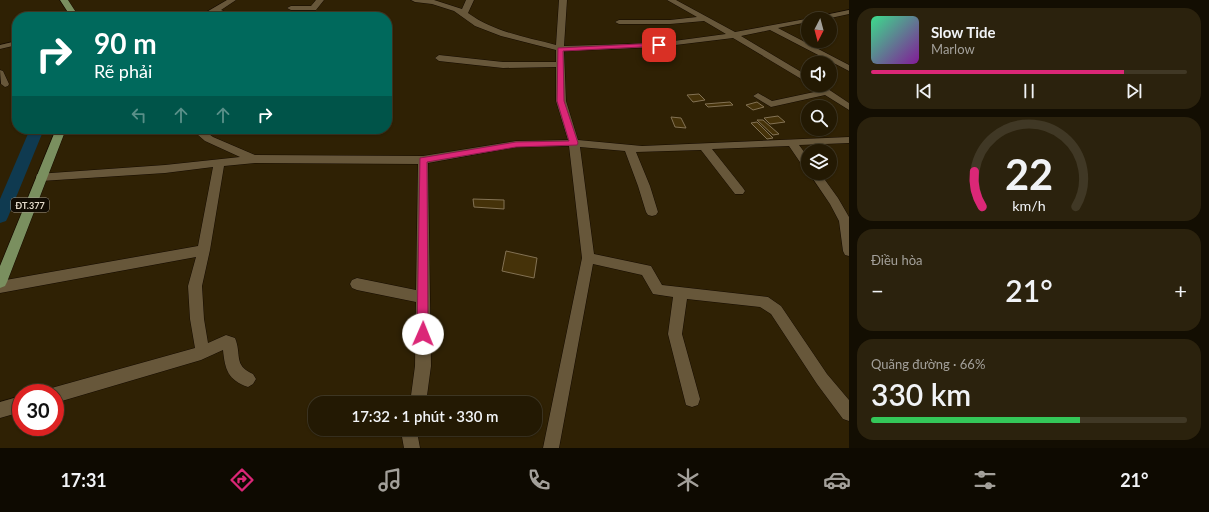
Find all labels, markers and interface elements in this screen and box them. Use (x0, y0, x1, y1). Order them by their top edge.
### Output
north arrow (801, 12, 837, 48)
map controls (801, 12, 837, 180)
text: Slow Tide (931, 23, 996, 41)
text: 90 m (94, 26, 157, 60)
icon: right (28, 28, 80, 80)
pin (642, 28, 676, 62)
icon: arrive (648, 34, 670, 56)
text: Marlow (931, 41, 975, 57)
button: sound (801, 56, 837, 92)
text: Rẽ phải (94, 60, 152, 82)
icon: previous (913, 80, 935, 102)
icon: pause (1018, 80, 1040, 102)
icon: next (1123, 80, 1145, 102)
button: search (801, 100, 837, 136)
icon: left (128, 104, 150, 126)
icon: ahead (170, 104, 192, 126)
icon: ahead (212, 104, 234, 126)
icon: right (254, 104, 276, 126)
button: layers (801, 144, 837, 180)
text: 22 (1005, 149, 1053, 199)
text: km/h (1012, 197, 1046, 214)
road number: ĐT.377 (11, 198, 49, 212)
text: Điều hòa (871, 252, 923, 268)
text: 21° (1005, 272, 1053, 308)
text: − (871, 277, 884, 304)
text: + (1174, 277, 1187, 304)
position arrow (402, 313, 444, 355)
text: Quãng đường · 66% (871, 356, 985, 372)
text: 330 km (871, 376, 971, 412)
speed limit sign: 30 (12, 384, 64, 436)
text: 17:32 · 1 phút · 330 m (351, 407, 499, 425)
icon: directions (228, 466, 256, 494)
icon: music (376, 466, 404, 494)
icon: phone (525, 466, 553, 494)
icon: climate (674, 466, 702, 494)
icon: car (823, 466, 851, 494)
icon: filters (971, 466, 999, 494)
text: 17:31 (60, 469, 107, 491)
text: 21° (1120, 469, 1149, 491)

